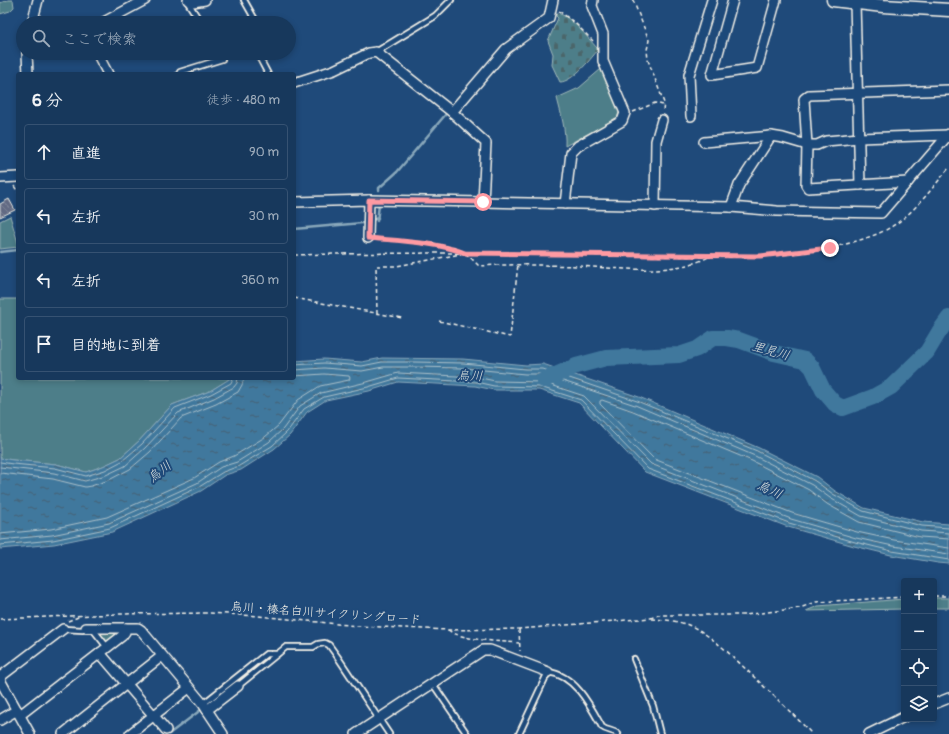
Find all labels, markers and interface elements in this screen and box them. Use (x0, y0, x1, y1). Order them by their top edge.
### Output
search box (16, 16, 296, 60)
icon: search (30, 27, 52, 49)
text: ここで検索 (62, 30, 137, 49)
text: 6 分 (32, 90, 63, 111)
text: 徒歩 · 480 m (207, 92, 280, 108)
icon: ahead (33, 141, 55, 163)
text: 直進 (71, 144, 101, 163)
text: 90 m (249, 144, 279, 160)
route start (474, 193, 492, 211)
icon: left (33, 205, 55, 227)
text: 左折 (71, 208, 101, 227)
text: 30 m (249, 208, 279, 224)
route end (821, 239, 839, 257)
icon: left (33, 269, 55, 291)
text: 左折 (71, 272, 101, 291)
text: 360 m (241, 272, 279, 288)
icon: arrive (33, 333, 55, 355)
text: 目的地に到着 (71, 336, 161, 355)
water label: 里見川 (750, 338, 792, 364)
water label: 烏川 (457, 368, 483, 384)
water label: 烏川 (144, 457, 175, 486)
water label: 烏川 (754, 477, 785, 503)
map controls (901, 578, 937, 722)
button: + (901, 578, 937, 614)
street label: 烏川・榛名白川サイクリングロード (230, 599, 422, 628)
button: − (901, 614, 937, 650)
button: locate (901, 650, 937, 686)
button: layers (901, 686, 937, 722)

